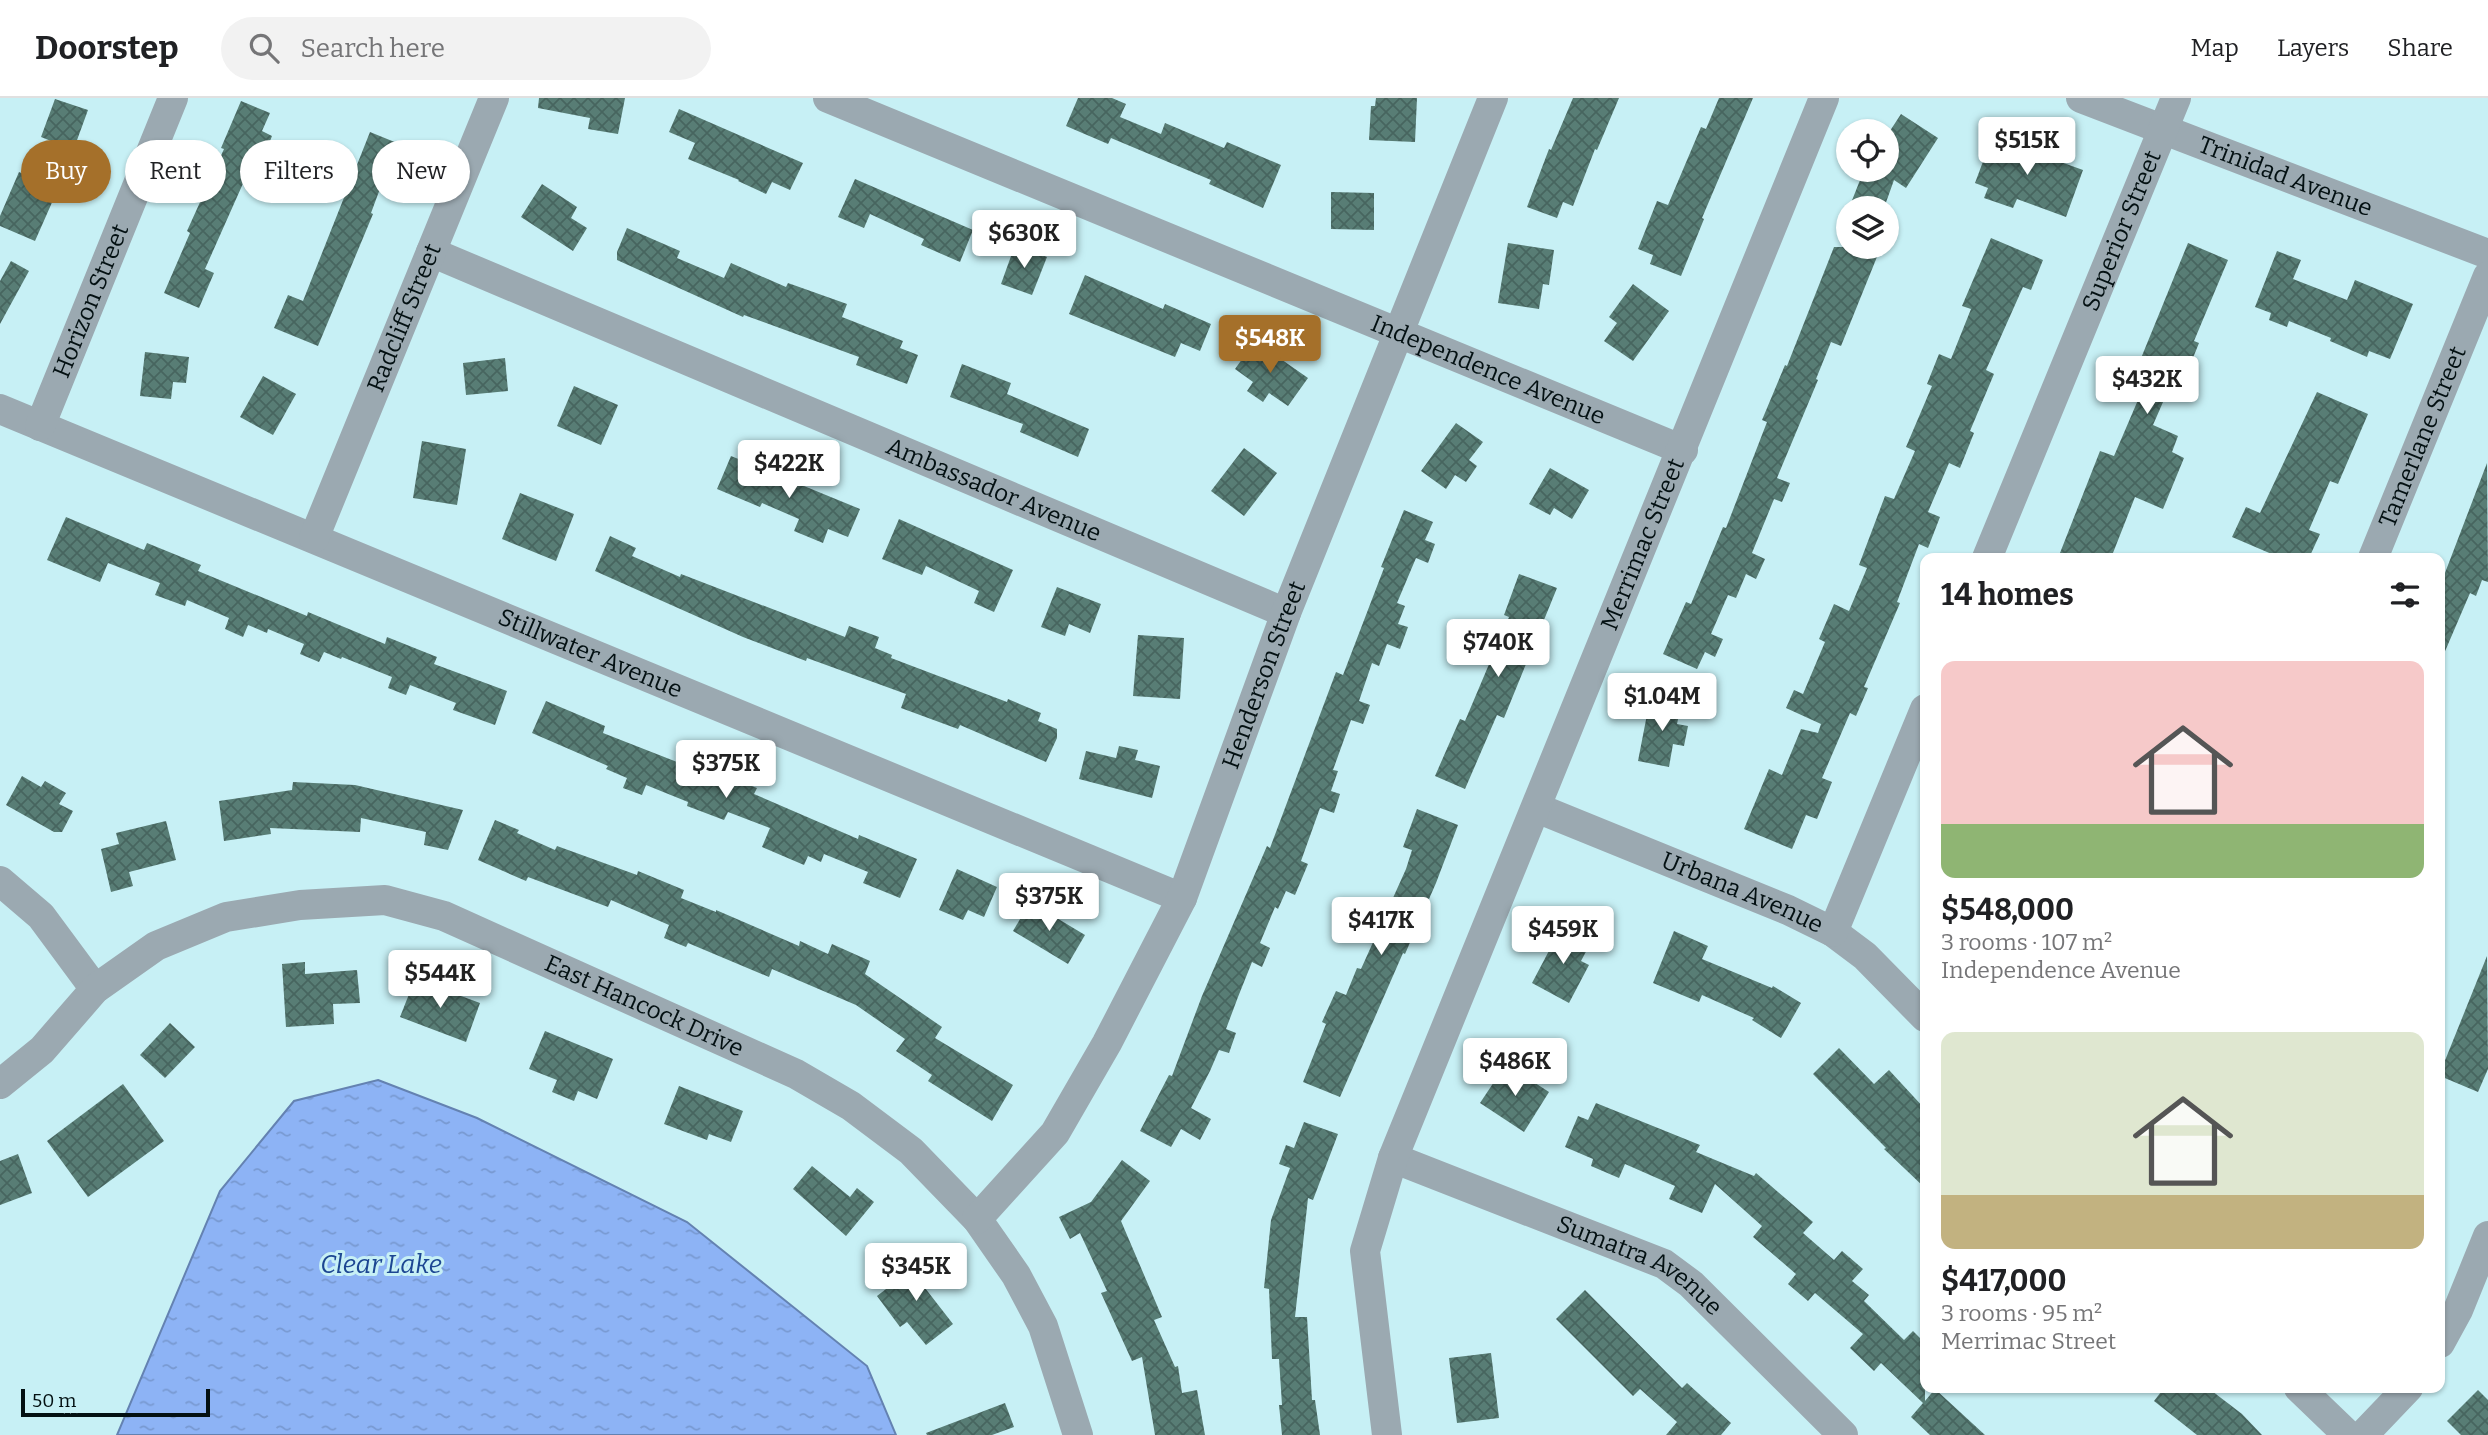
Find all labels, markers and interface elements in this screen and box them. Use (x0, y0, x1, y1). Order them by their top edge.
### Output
search box (221, 17, 711, 80)
text: Doorstep (35, 28, 179, 68)
icon: search (245, 29, 283, 67)
text: Search here (301, 33, 445, 64)
text: Map (2191, 34, 2239, 62)
text: Layers (2277, 34, 2349, 62)
text: Share (2387, 34, 2453, 62)
pin: $515K (1978, 118, 2076, 177)
map controls (1836, 119, 1899, 259)
button: locate (1836, 119, 1899, 182)
text: $515K (1994, 126, 2060, 154)
street label: Trinidad Avenue (2195, 130, 2376, 222)
chip: Buy (21, 140, 111, 203)
chip: Rent (125, 140, 226, 203)
chip: Filters (240, 140, 358, 203)
chip: New (372, 140, 470, 203)
street label: Superior Street (2076, 146, 2167, 315)
button: layers (1836, 196, 1899, 259)
pin: $630K (975, 211, 1073, 270)
text: $630K (988, 219, 1060, 247)
street label: Horizon Street (47, 220, 134, 382)
street label: Radcliff Street (361, 239, 447, 396)
street label: Independence Avenue (1367, 309, 1609, 430)
pin: $548K (1221, 316, 1319, 375)
text: $548K (1235, 324, 1305, 352)
street label: Tamerlane Street (2373, 342, 2472, 531)
pin: $432K (2098, 356, 2196, 416)
text: $432K (2112, 365, 2182, 393)
street label: Ambassador Avenue (882, 432, 1106, 547)
pin: $422K (740, 440, 838, 500)
text: $422K (754, 449, 824, 477)
street label: Merrimac Street (1595, 454, 1690, 634)
icon: filters (2386, 576, 2424, 614)
street label: Henderson Street (1216, 577, 1312, 772)
text: 14 homes (1941, 577, 2074, 613)
street label: Stillwater Avenue (494, 603, 687, 704)
pin: $740K (1449, 620, 1547, 679)
text: $740K (1463, 628, 1533, 656)
pin: $1.04M (1605, 674, 1719, 733)
text: $1.04M (1624, 682, 1701, 710)
icon: home (2120, 707, 2246, 833)
pin: $375K (677, 740, 775, 800)
text: $375K (692, 749, 760, 777)
street label: Urbana Avenue (1657, 846, 1828, 939)
pin: $375K (1000, 874, 1098, 933)
text: $375K (1015, 882, 1083, 910)
text: $548,000 (1941, 892, 2074, 928)
pin: $417K (1332, 898, 1430, 957)
text: $417K (1348, 906, 1414, 934)
pin: $459K (1514, 906, 1612, 966)
text: $459K (1528, 915, 1598, 943)
text: 3 rooms · 107 m² (1941, 928, 2112, 956)
street label: East Hancock Drive (541, 949, 748, 1063)
pin: $544K (391, 950, 489, 1010)
text: Independence Avenue (1941, 956, 2181, 984)
text: $544K (404, 959, 476, 987)
pin: $486K (1466, 1038, 1564, 1098)
text: $486K (1479, 1047, 1551, 1075)
icon: home (2120, 1078, 2246, 1204)
street label: Sumatra Avenue (1553, 1209, 1728, 1321)
pin: $345K (867, 1244, 965, 1303)
water label: Clear Lake (320, 1249, 442, 1280)
text: $345K (881, 1252, 951, 1280)
text: $417,000 (1941, 1263, 2067, 1299)
text: 3 rooms · 95 m² (1941, 1299, 2102, 1327)
text: Merrimac Street (1941, 1327, 2116, 1355)
scale bar (21, 1386, 210, 1418)
text: 50 m (32, 1389, 76, 1412)

